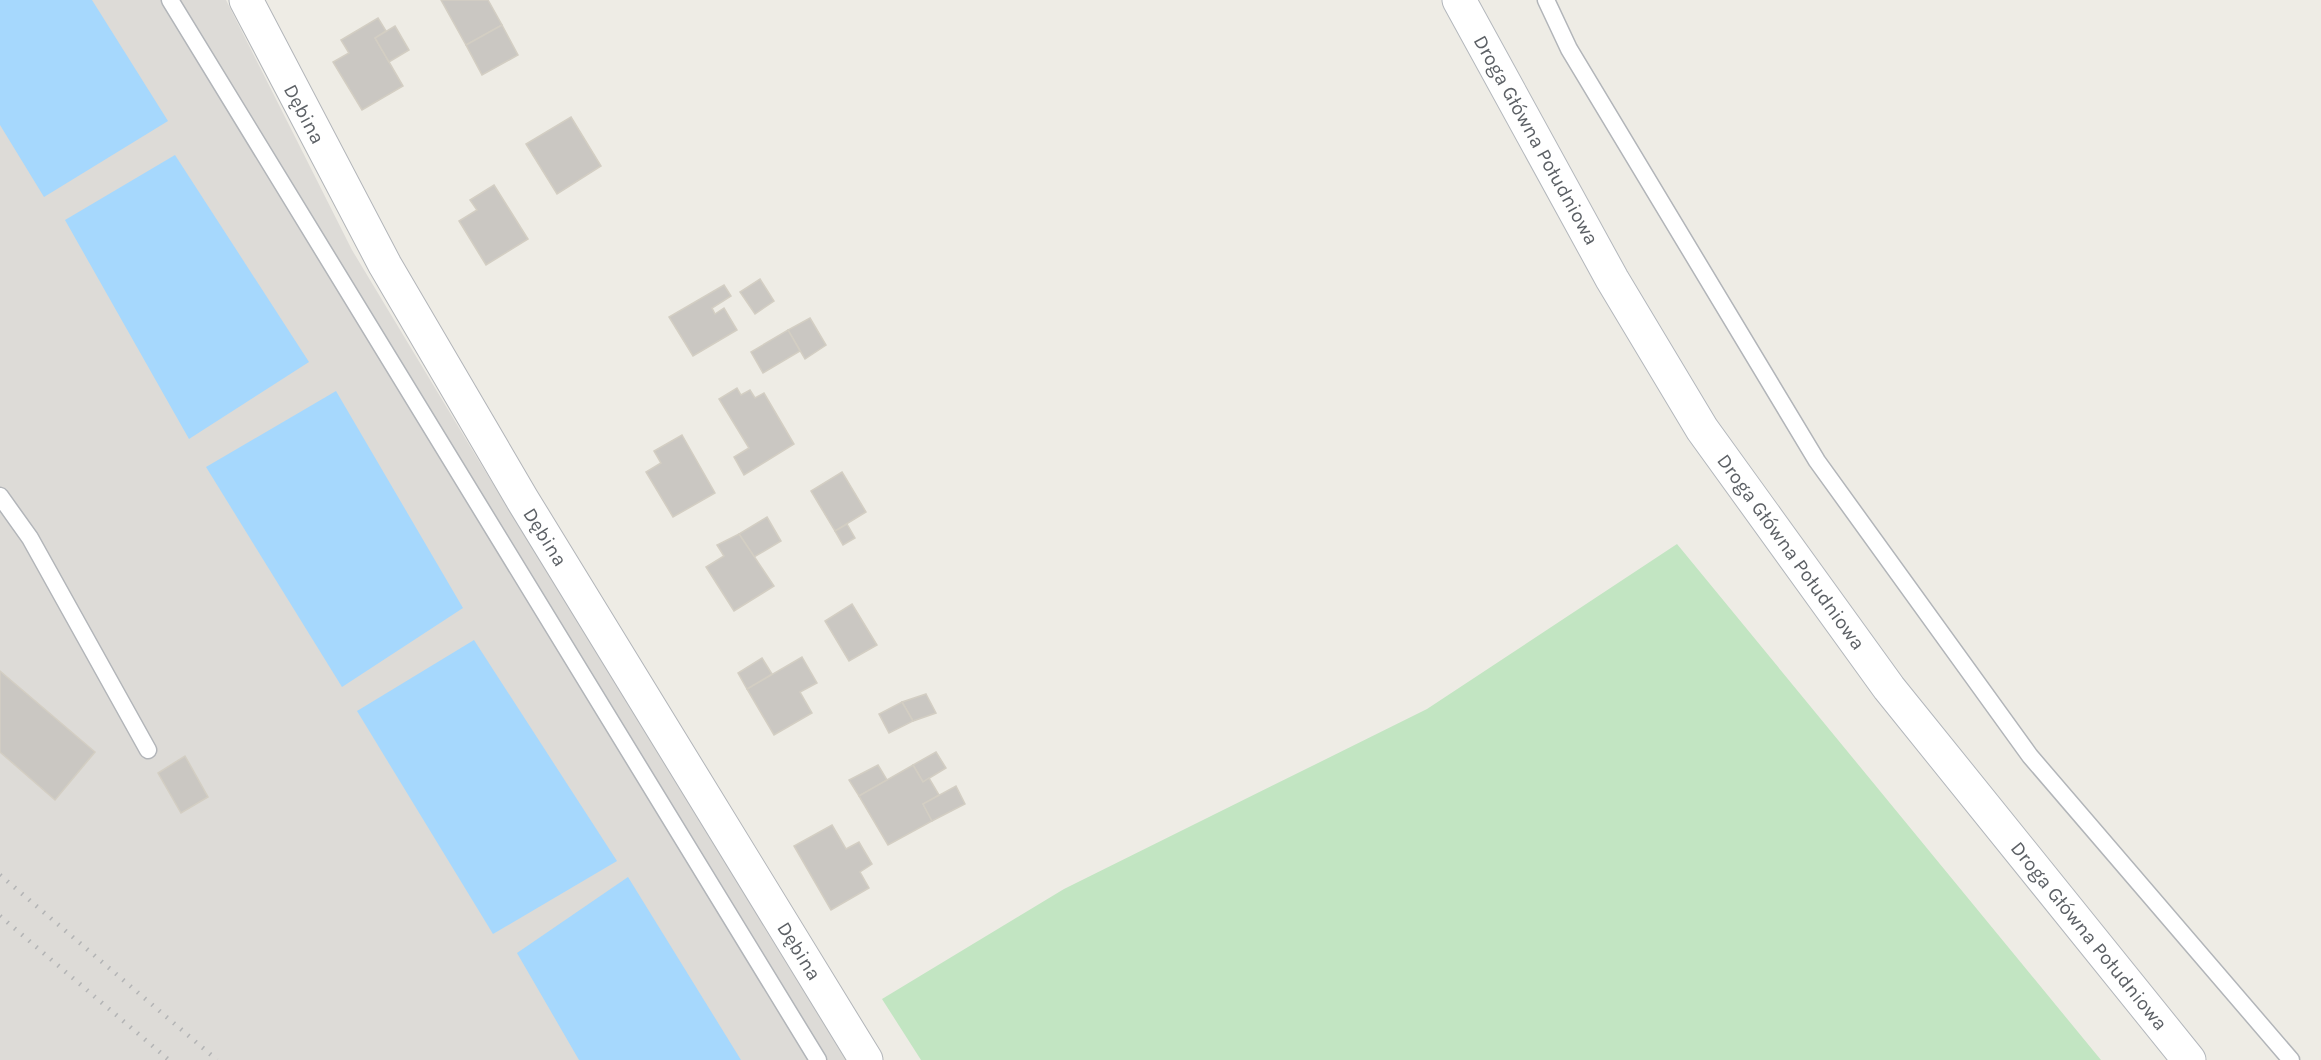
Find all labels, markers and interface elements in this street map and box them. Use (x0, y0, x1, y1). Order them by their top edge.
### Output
street label: Droga Główna Południowa (1469, 31, 1603, 249)
street label: Dębina (279, 80, 329, 148)
street label: Droga Główna Południowa (1712, 450, 1870, 654)
street label: Dębina (518, 504, 572, 570)
street label: Droga Główna Południowa (2006, 837, 2172, 1035)
street label: Dębina (772, 918, 826, 984)

